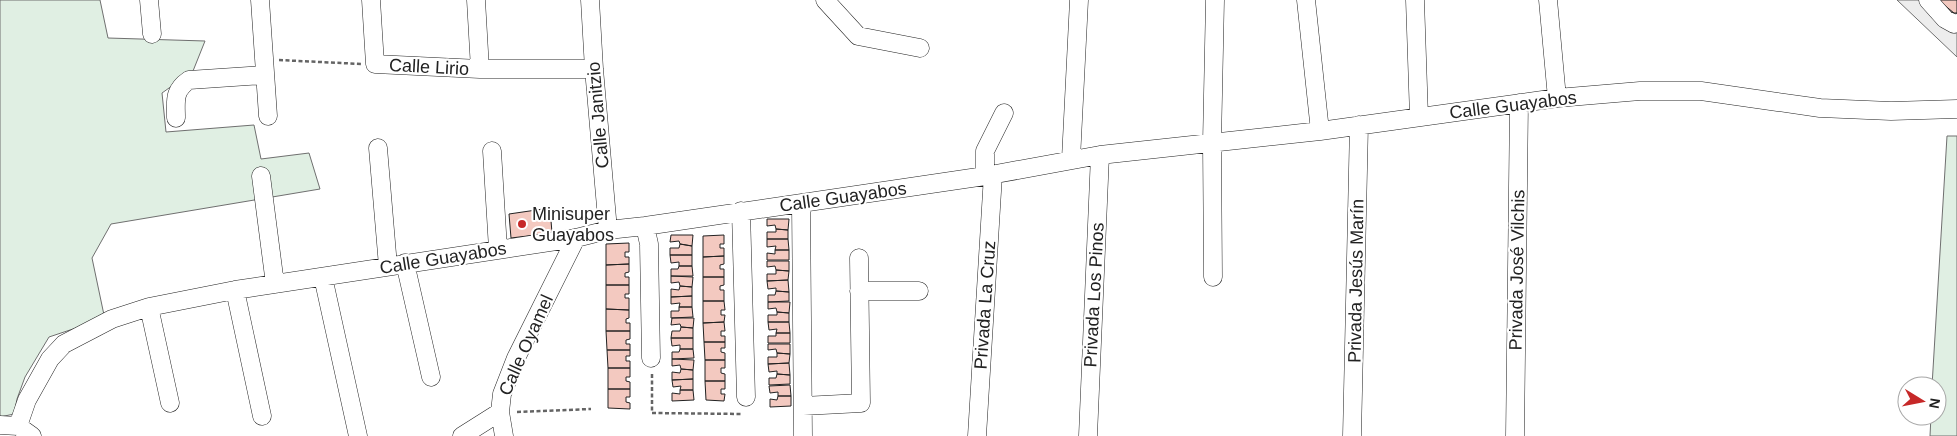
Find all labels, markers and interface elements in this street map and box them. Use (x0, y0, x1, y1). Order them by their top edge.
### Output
street label: Calle Lirio (389, 55, 469, 79)
street label: Calle Janitzio (583, 61, 613, 169)
street label: Calle Guayabos (1448, 87, 1578, 123)
street label: Calle Guayabos (778, 178, 908, 216)
street label: Privada José Vilchis (1506, 189, 1528, 351)
street label: Privada Jesús Marín (1345, 199, 1367, 363)
place label: Minisuper Guayabos (532, 204, 614, 245)
marker: Minisuper Guayabos (516, 218, 528, 230)
street label: Privada Los Pinos (1080, 222, 1108, 368)
street label: Calle Guayabos (378, 238, 508, 278)
street label: Privada La Cruz (971, 240, 999, 370)
street label: Calle Oyamel (495, 292, 557, 398)
north arrow (1897, 376, 1947, 426)
text: N (1926, 397, 1944, 410)

